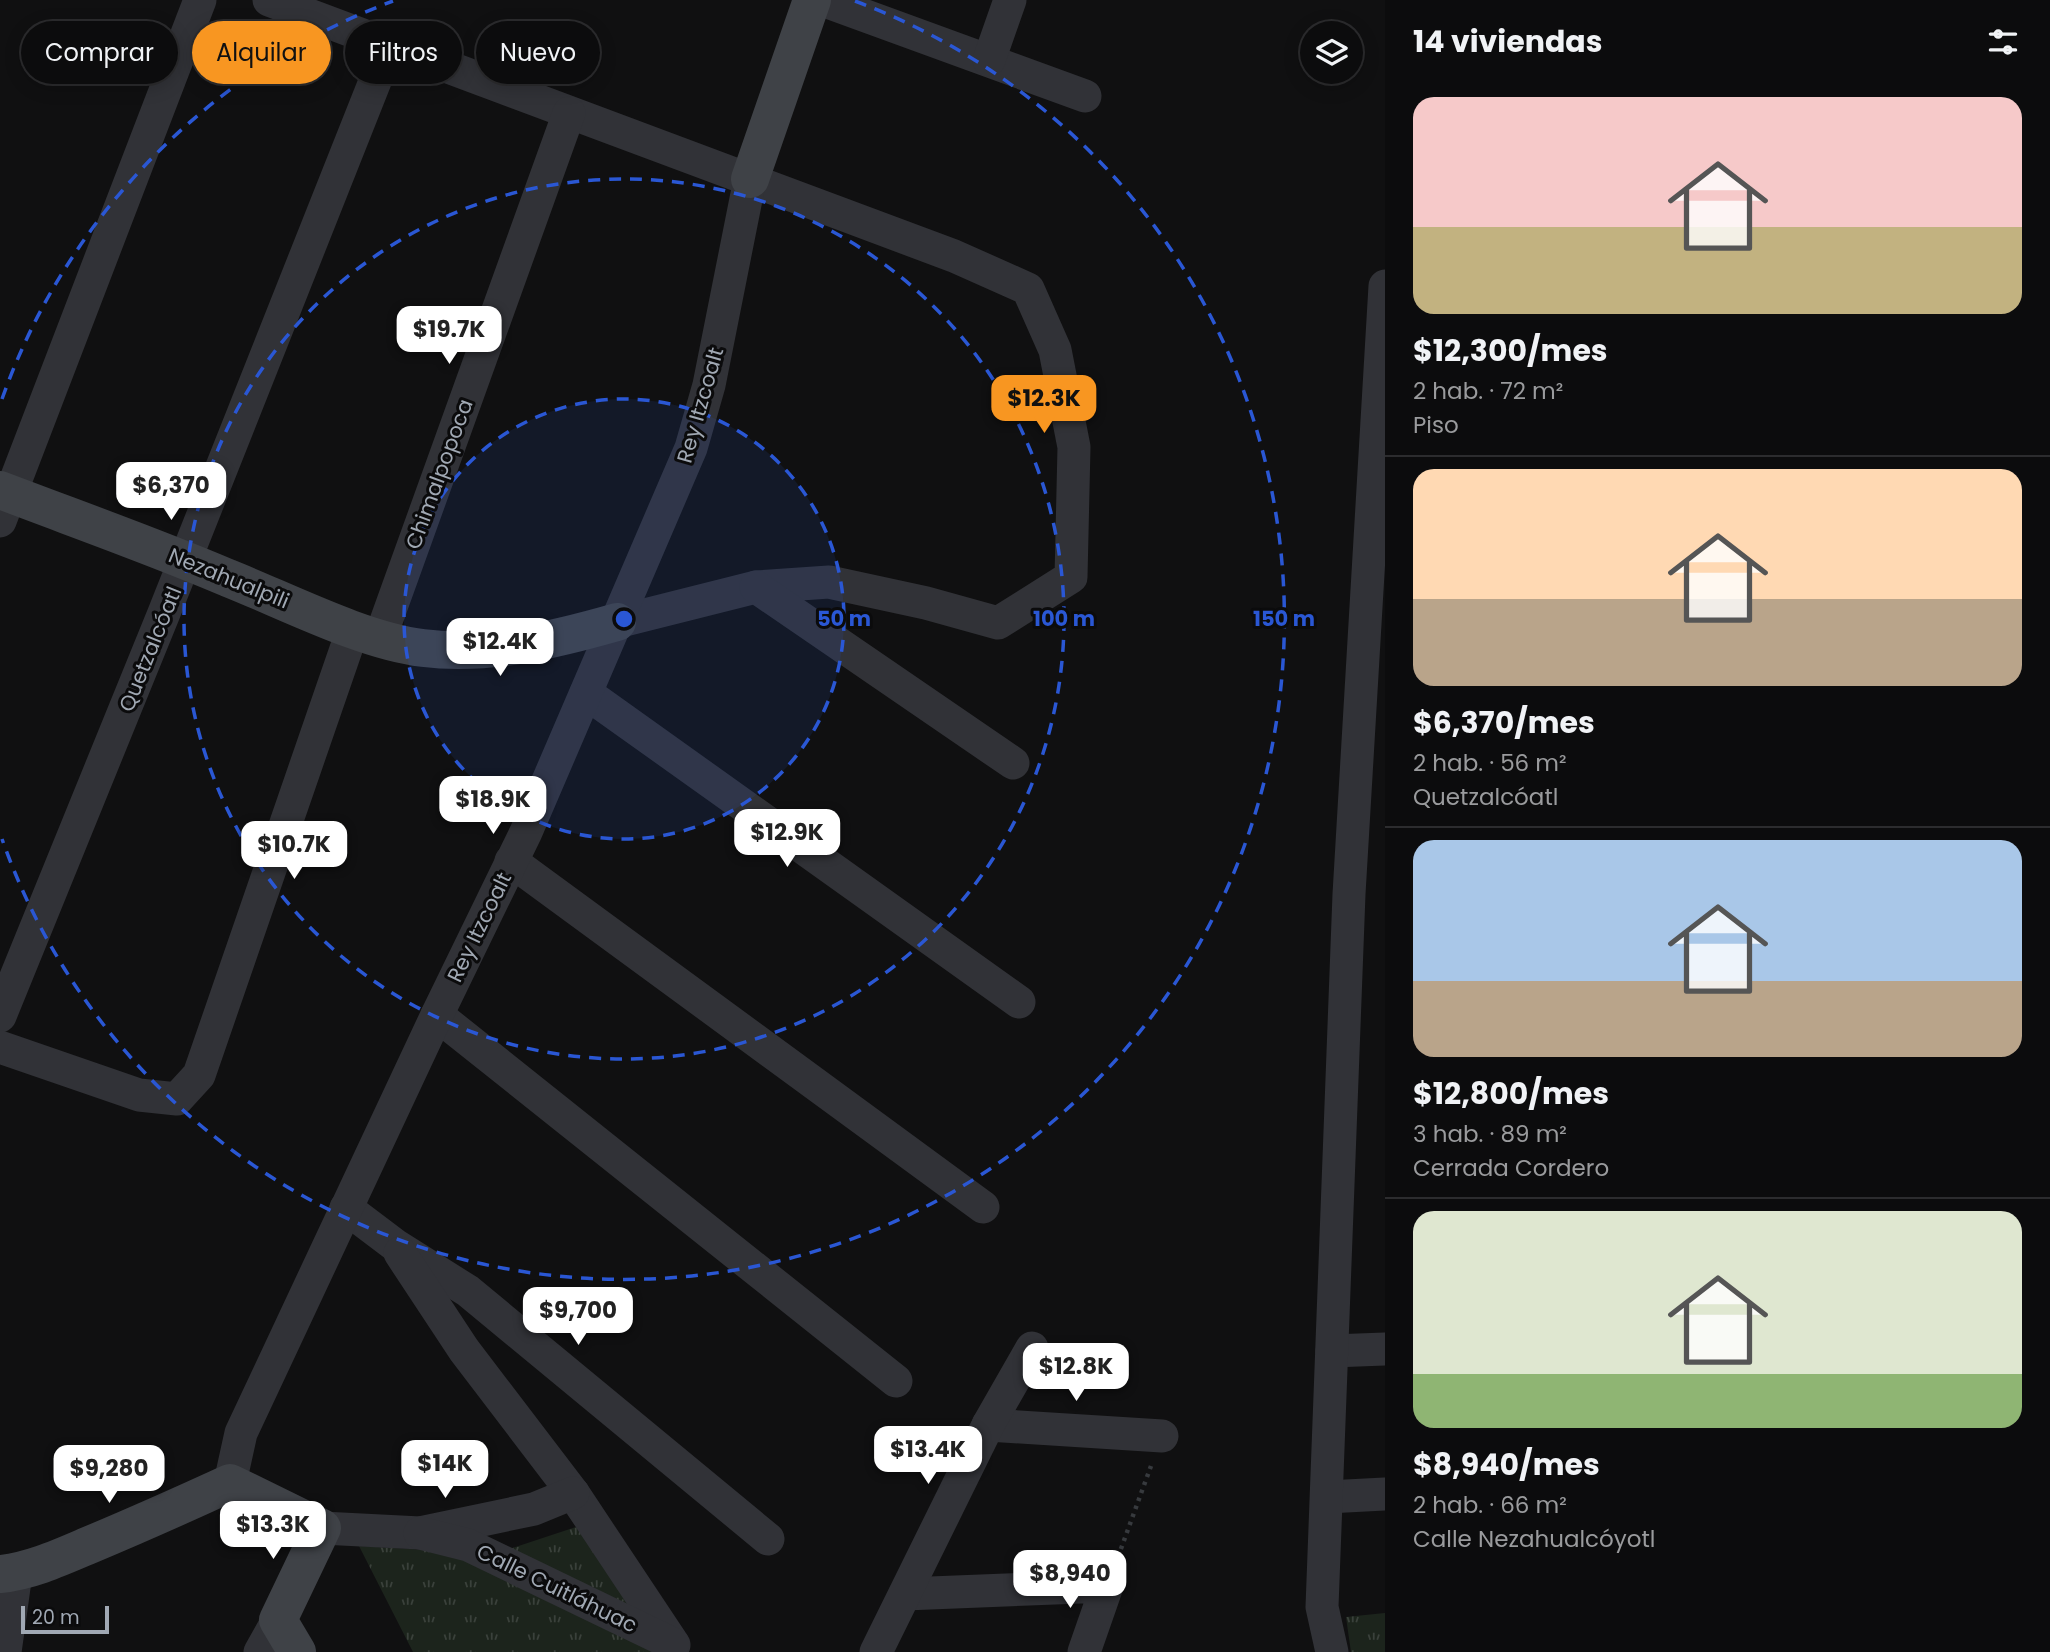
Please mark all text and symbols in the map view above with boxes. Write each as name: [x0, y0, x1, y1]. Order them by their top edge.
text: 14 viviendas: [1413, 20, 1602, 63]
chip: Comprar: [21, 21, 178, 84]
chip: Alquilar: [192, 21, 331, 84]
chip: Filtros: [345, 21, 462, 84]
chip: Nuevo: [476, 21, 600, 84]
map controls: [1300, 21, 1363, 84]
button: layers: [1300, 21, 1363, 84]
icon: filters: [1984, 23, 2022, 61]
icon: home: [1655, 143, 1781, 269]
pin: $19.7K: [392, 306, 506, 366]
text: $19.7K: [413, 313, 485, 345]
text: $12,300/mes: [1413, 329, 1608, 372]
street label: Rey Itzcoalt: [670, 344, 730, 466]
text: 2 hab. · 72 m²: [1413, 375, 1563, 407]
pin: $12.3K: [987, 376, 1101, 435]
text: $12.3K: [1007, 382, 1081, 414]
street label: Chimalpopoca: [398, 395, 480, 553]
text: Piso: [1413, 409, 1459, 441]
pin: $6,370: [114, 462, 228, 522]
text: $6,370: [132, 469, 210, 501]
icon: home: [1655, 515, 1781, 641]
street label: Nezahualpili: [164, 541, 294, 615]
street label: Quetzalcóatl: [112, 582, 188, 716]
text: 50 m: [817, 604, 871, 633]
text: 100 m: [1033, 604, 1095, 633]
text: 150 m: [1253, 604, 1315, 633]
centre of rings: [612, 607, 636, 631]
pin: $12.4K: [443, 618, 557, 678]
text: $12.4K: [462, 625, 538, 657]
text: $6,370/mes: [1413, 701, 1595, 744]
text: 2 hab. · 56 m²: [1413, 747, 1567, 779]
pin: $18.9K: [436, 776, 550, 836]
text: Quetzalcóatl: [1413, 781, 1558, 813]
text: $18.9K: [455, 783, 531, 815]
pin: $12.9K: [730, 810, 844, 869]
text: $12.9K: [750, 816, 824, 848]
pin: $10.7K: [237, 822, 351, 881]
text: $10.7K: [257, 828, 331, 860]
street label: Rey Itzcoalt: [440, 867, 518, 987]
icon: home: [1655, 886, 1781, 1012]
text: $12,800/mes: [1413, 1072, 1609, 1115]
text: 3 hab. · 89 m²: [1413, 1118, 1567, 1150]
text: Cerrada Cordero: [1413, 1152, 1609, 1184]
icon: home: [1655, 1257, 1781, 1383]
pin: $9,700: [521, 1288, 635, 1347]
text: $9,700: [539, 1294, 617, 1326]
pin: $12.8K: [1019, 1344, 1133, 1403]
text: $12.8K: [1039, 1350, 1113, 1382]
pin: $13.4K: [871, 1426, 985, 1486]
text: $13.4K: [890, 1433, 966, 1465]
pin: $14K: [404, 1440, 486, 1500]
text: $8,940/mes: [1413, 1443, 1600, 1486]
pin: $9,280: [52, 1446, 166, 1505]
text: $14K: [417, 1447, 473, 1479]
text: $9,280: [70, 1452, 148, 1484]
text: 2 hab. · 66 m²: [1413, 1489, 1567, 1521]
pin: $13.3K: [216, 1502, 330, 1561]
text: $13.3K: [236, 1508, 310, 1540]
text: Calle Nezahualcóyotl: [1413, 1523, 1656, 1555]
street label: Calle Cuitláhuac: [472, 1537, 642, 1639]
pin: $8,940: [1013, 1550, 1127, 1610]
text: $8,940: [1029, 1557, 1111, 1589]
scale bar: [21, 1603, 108, 1635]
text: 20 m: [32, 1604, 80, 1631]

